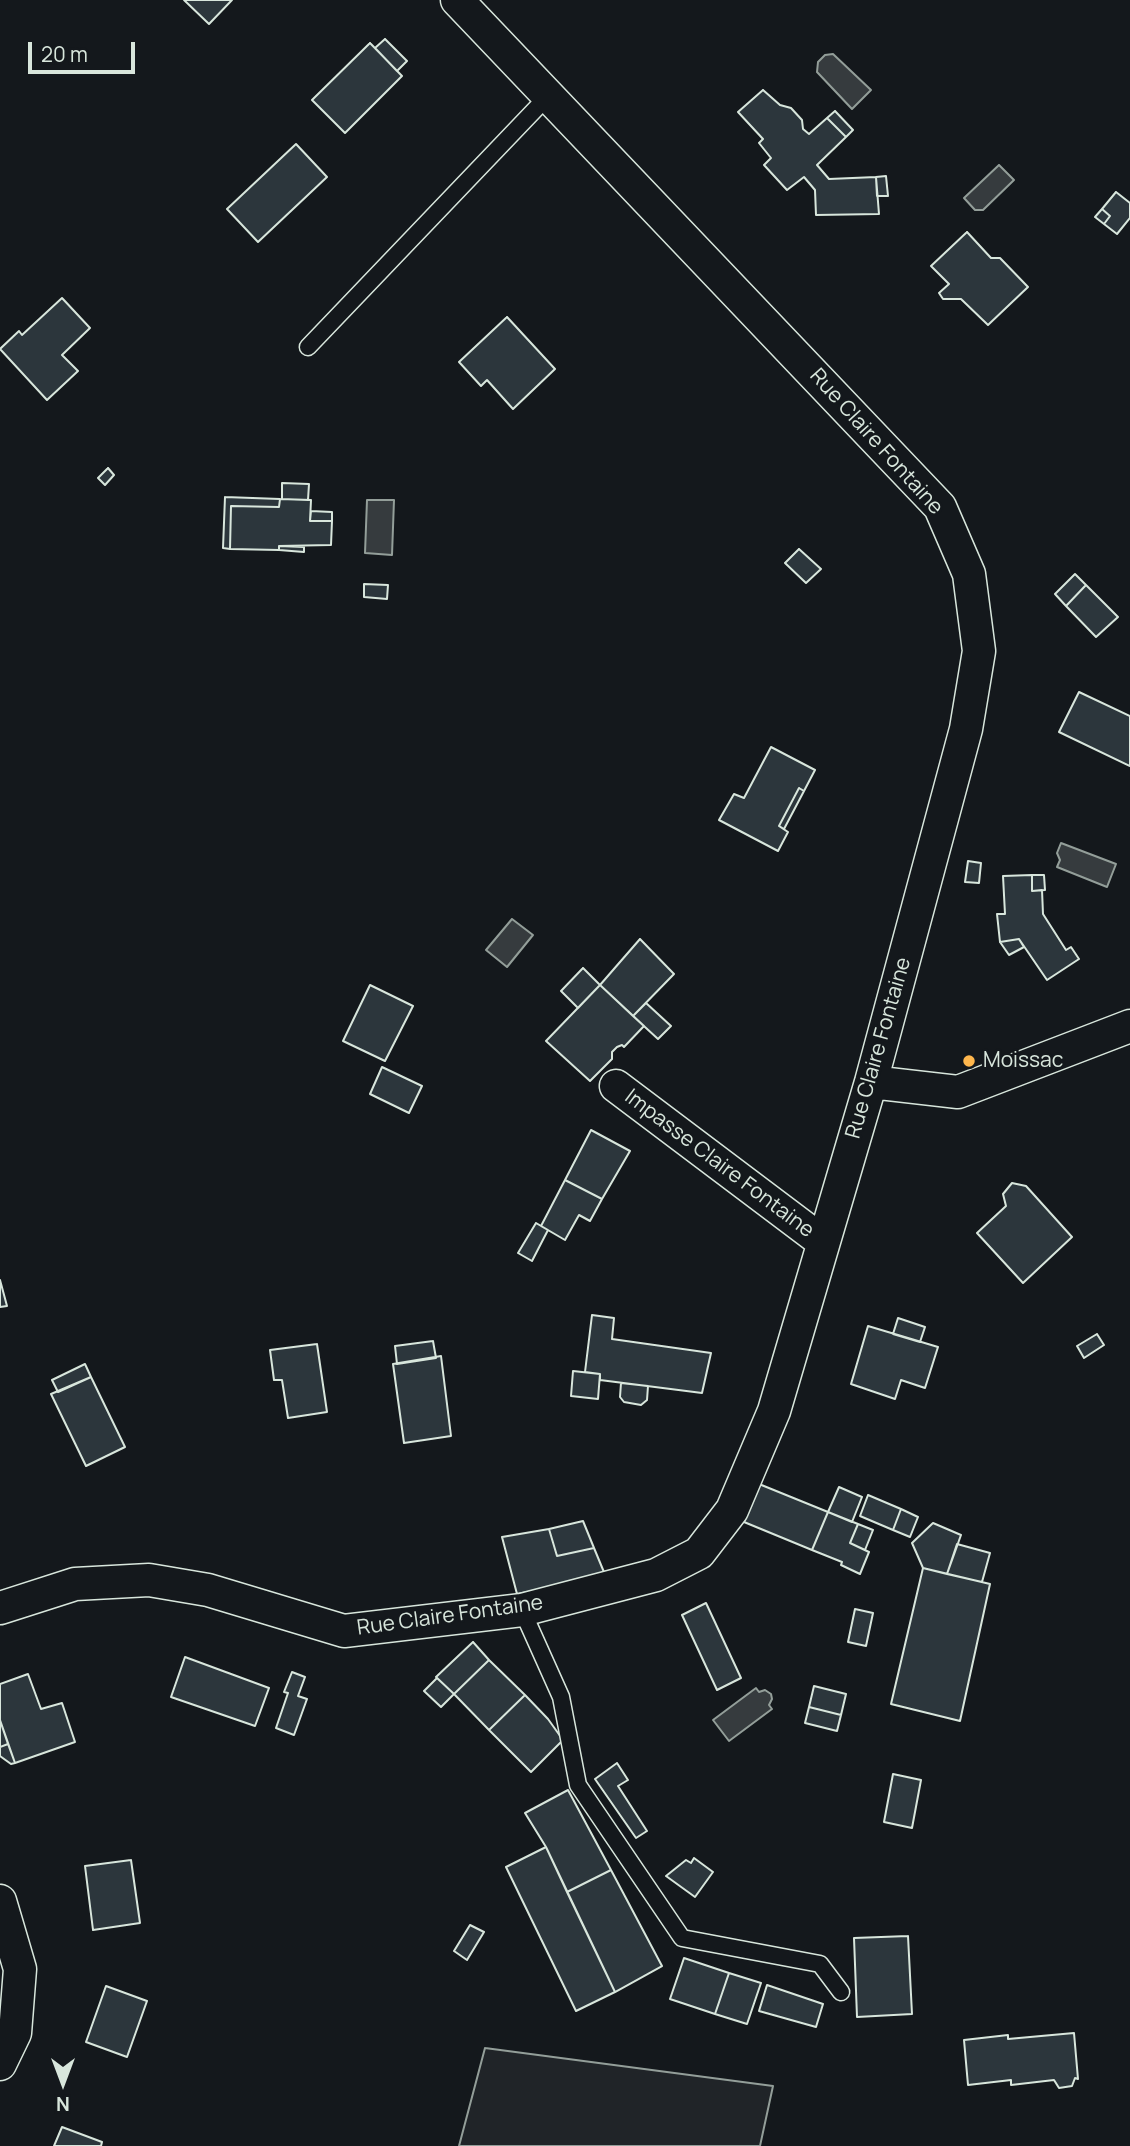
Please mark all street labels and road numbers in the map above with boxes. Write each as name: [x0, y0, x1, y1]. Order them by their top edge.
street label: Rue Claire Fontaine: [804, 364, 948, 520]
street label: Rue Claire Fontaine: [841, 954, 917, 1142]
street label: Impasse Claire Fontaine: [619, 1085, 819, 1243]
street label: Rue Claire Fontaine: [355, 1590, 545, 1642]

